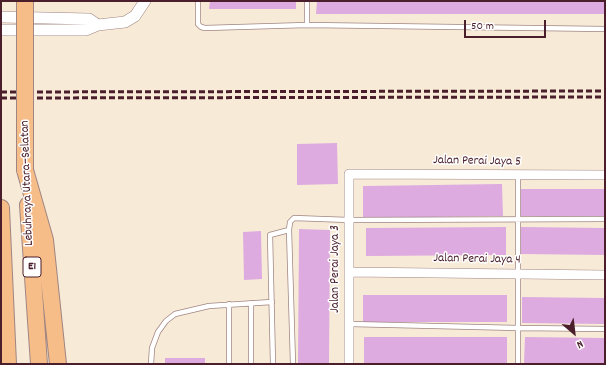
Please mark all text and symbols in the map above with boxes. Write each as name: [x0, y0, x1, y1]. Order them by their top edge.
scale bar: [466, 12, 548, 38]
text: 50 m: [471, 18, 494, 35]
street label: Lebuhraya Utara–Selatan: [18, 120, 38, 246]
street label: Jalan Perai Jaya 5: [433, 153, 521, 171]
street label: Jalan Perai Jaya 3: [328, 225, 344, 313]
street label: Jalan Perai Jaya 4: [433, 251, 521, 269]
road number: E1: [23, 257, 41, 277]
north arrow: [554, 313, 594, 353]
text: N: [573, 335, 586, 352]

